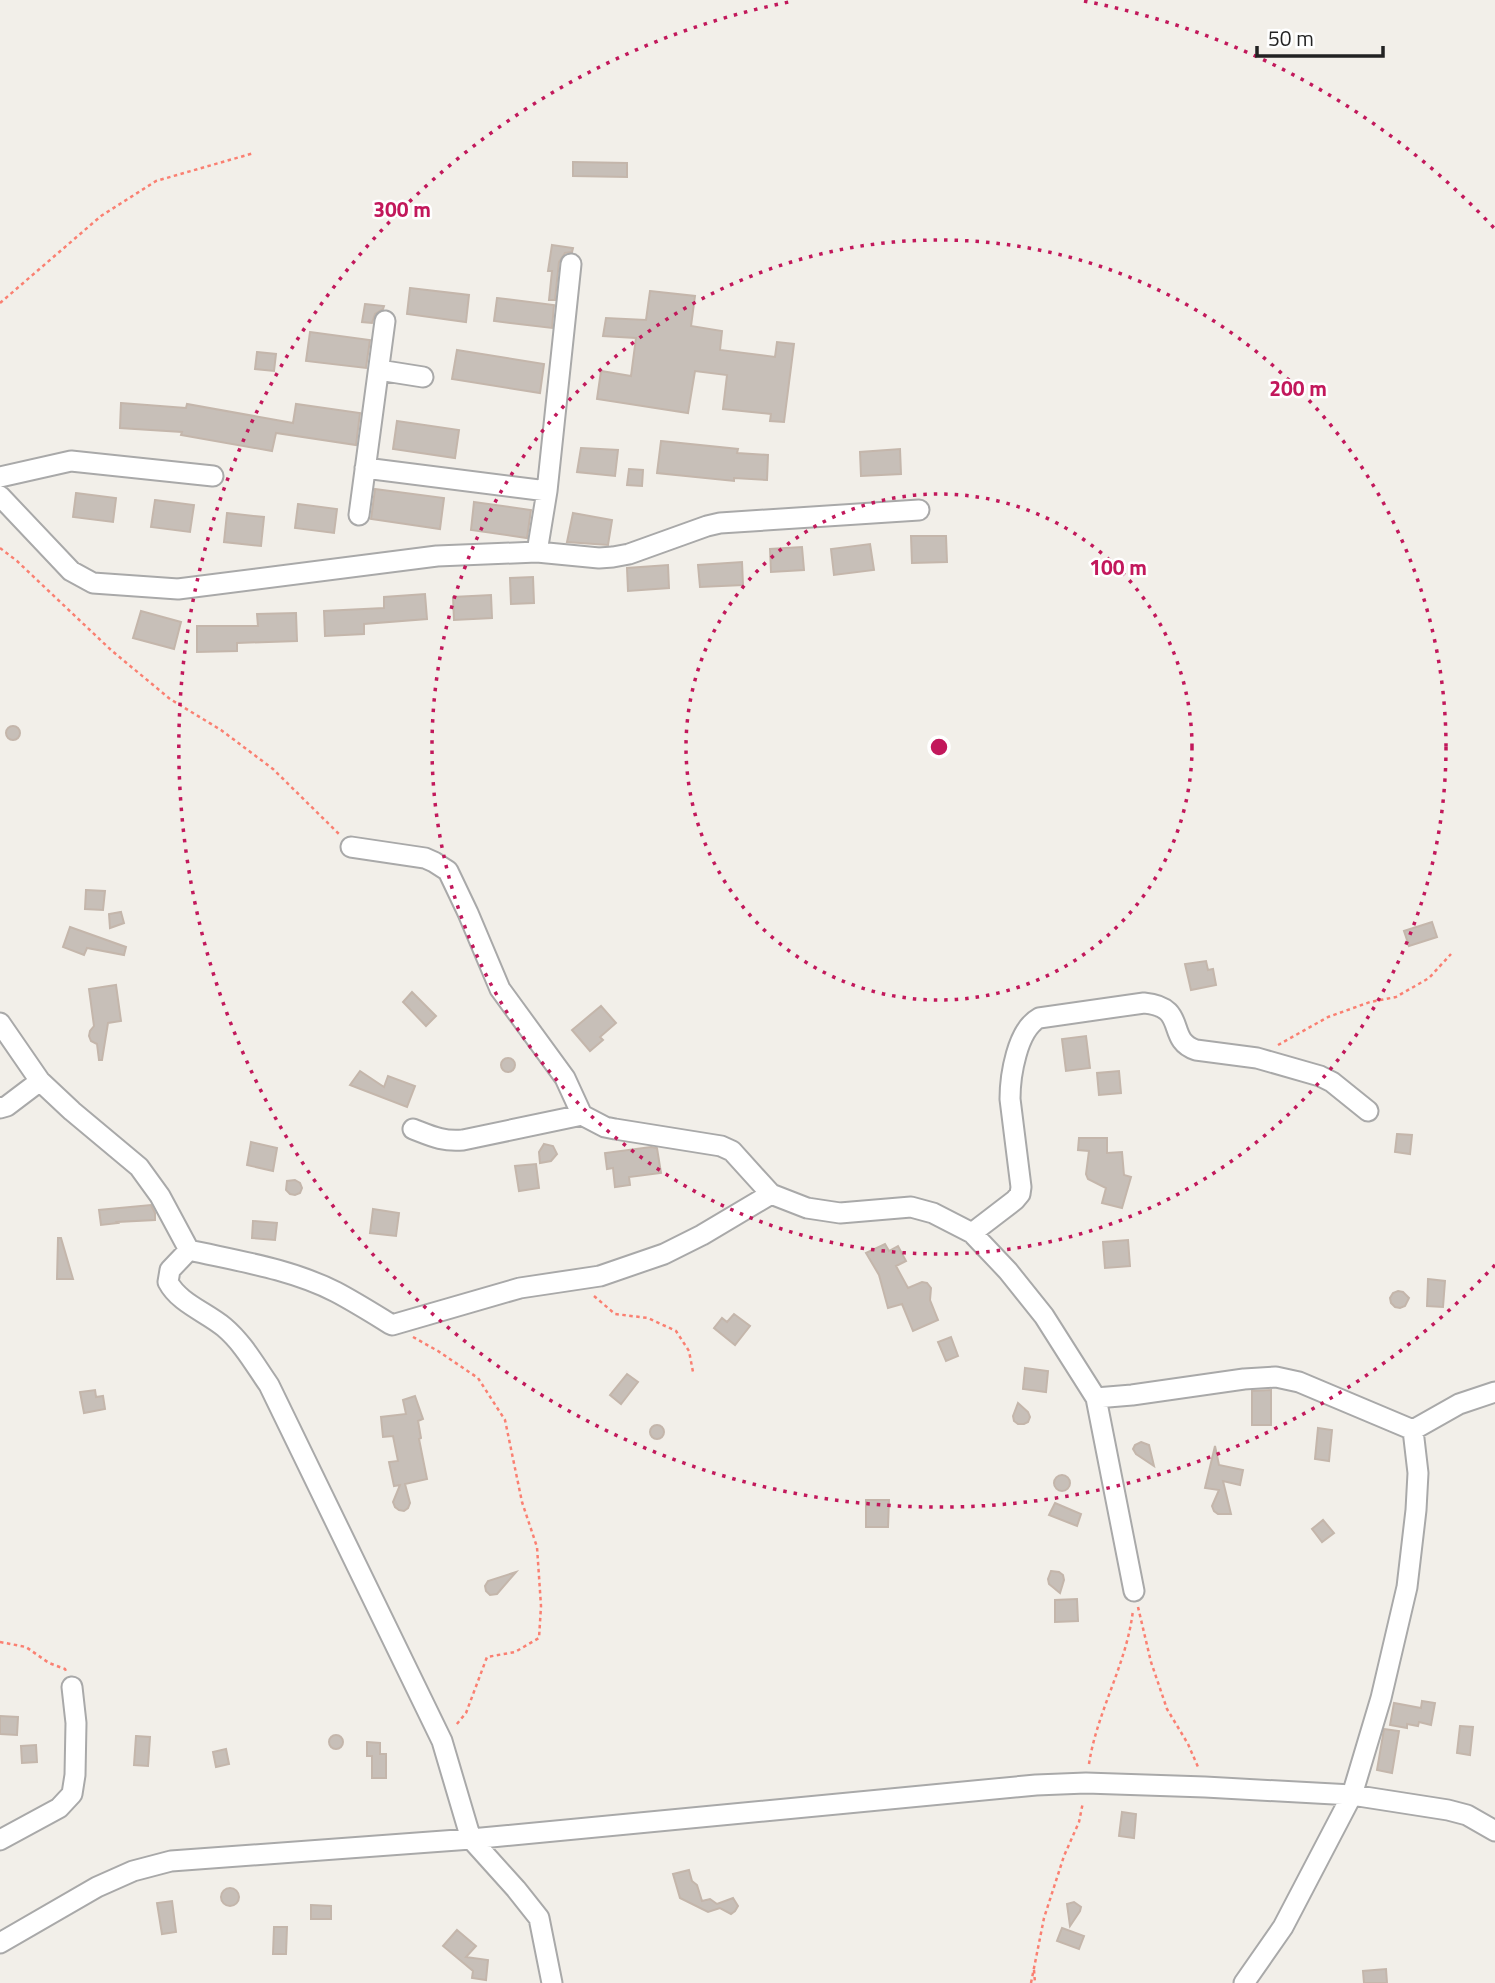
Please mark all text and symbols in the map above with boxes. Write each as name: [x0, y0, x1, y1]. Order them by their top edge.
scale bar: [1257, 14, 1383, 58]
text: 50 m: [1268, 22, 1314, 54]
text: 300 m: [373, 193, 431, 225]
text: 200 m: [1269, 372, 1327, 404]
text: 100 m: [1089, 551, 1147, 583]
centre of rings: [927, 735, 951, 759]

